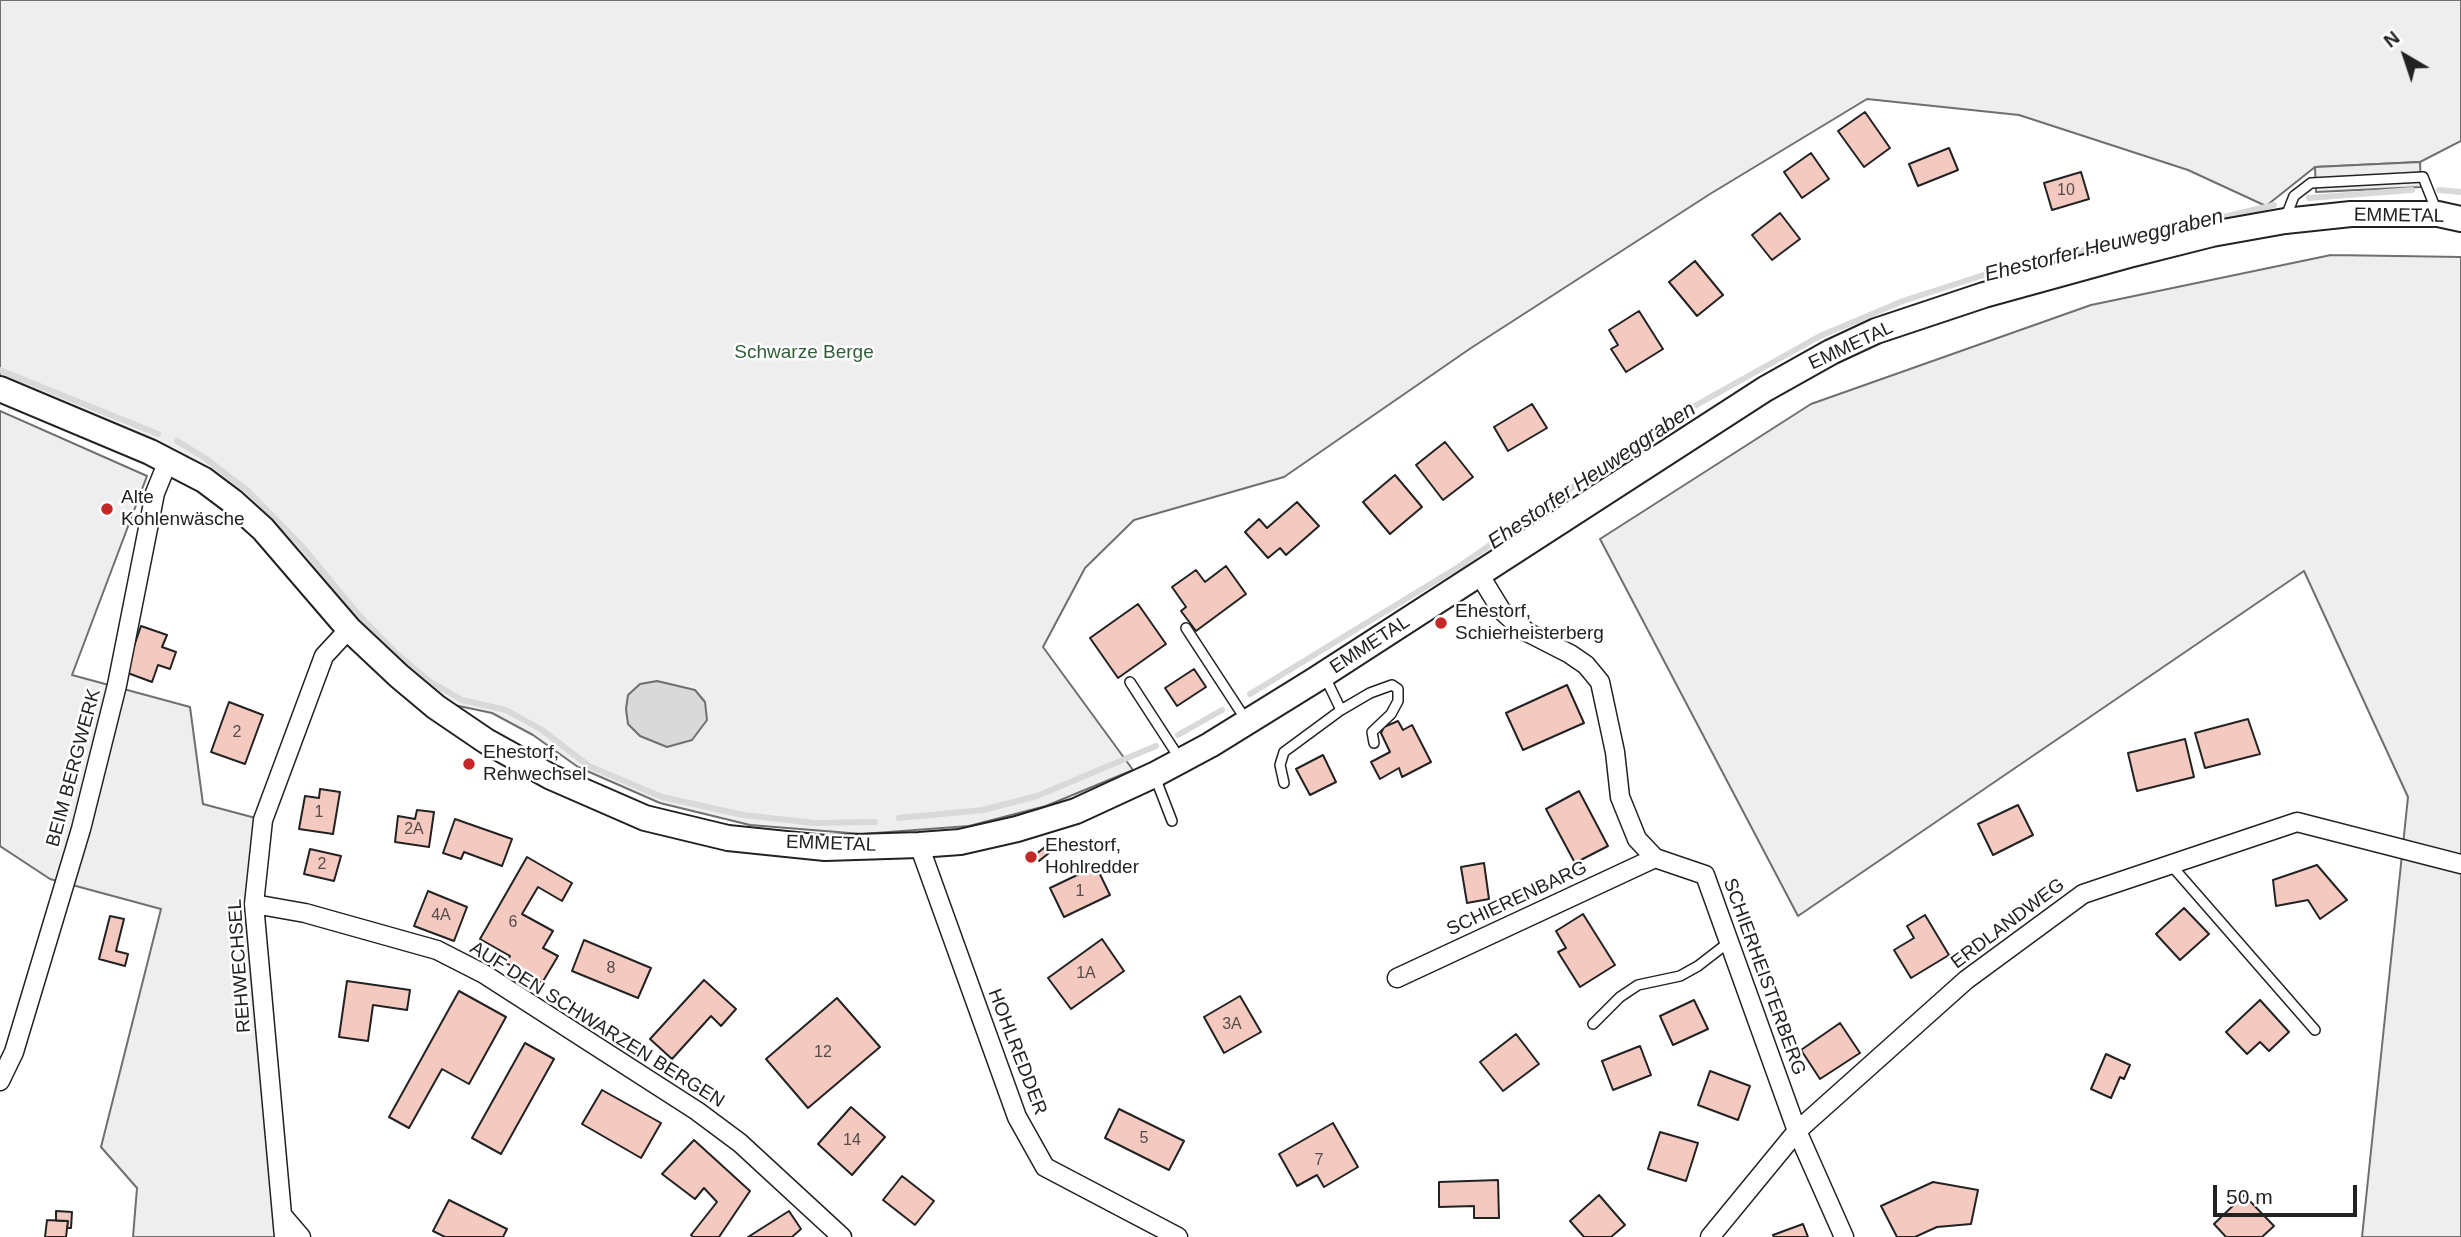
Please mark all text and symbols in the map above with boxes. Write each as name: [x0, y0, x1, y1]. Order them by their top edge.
north arrow: [2370, 21, 2440, 91]
text: N: [2380, 27, 2403, 52]
house number: 10: [2057, 181, 2075, 201]
water label: Ehestorfer Heuweggraben: [1982, 204, 2226, 288]
street label: EMMETAL: [2354, 204, 2444, 228]
street label: EMMETAL: [1805, 317, 1897, 375]
park label: Schwarze Berge: [734, 342, 874, 364]
water label: Ehestorfer Heuweggraben: [1483, 397, 1701, 555]
place label: Alte Kohlenwäsche: [121, 487, 245, 531]
marker: Alte Kohlenwäsche: [99, 501, 115, 517]
place label: Ehestorf, Schierheisterberg: [1455, 601, 1604, 645]
street label: EMMETAL: [1326, 611, 1414, 679]
marker: Ehestorf, Schierheisterberg: [1433, 615, 1449, 631]
street label: BEIM BERGWERK: [42, 687, 106, 849]
house number: 2: [233, 723, 241, 743]
place label: Ehestorf, Rehwechsel: [483, 742, 586, 786]
marker: Ehestorf, Rehwechsel: [461, 756, 477, 772]
house number: 1: [315, 803, 323, 823]
house number: 2A: [404, 820, 424, 840]
street label: EMMETAL: [785, 831, 877, 857]
place label: Ehestorf, Hohlredder: [1045, 835, 1139, 879]
marker: Ehestorf, Hohlredder: [1023, 849, 1039, 865]
house number: 2: [318, 855, 326, 875]
street label: SCHIERENBARG: [1443, 857, 1591, 941]
street label: ERDLANDWEG: [1947, 874, 2069, 974]
street label: SCHIERHEISTERBERG: [1718, 875, 1810, 1079]
house number: 1: [1076, 882, 1084, 902]
street label: REHWECHSEL: [224, 898, 256, 1034]
house number: 4A: [431, 906, 451, 926]
house number: 6: [509, 913, 517, 933]
street label: AUF DEN SCHWARZEN BERGEN: [465, 937, 729, 1113]
house number: 8: [607, 959, 615, 979]
house number: 1A: [1076, 964, 1096, 984]
street label: HOHLREDDER: [983, 986, 1051, 1118]
house number: 3A: [1222, 1015, 1242, 1035]
house number: 12: [814, 1043, 832, 1063]
house number: 5: [1140, 1129, 1148, 1149]
house number: 14: [843, 1131, 861, 1151]
house number: 7: [1315, 1151, 1323, 1171]
scale bar: [2216, 1170, 2360, 1214]
text: 50 m: [2226, 1185, 2273, 1208]

